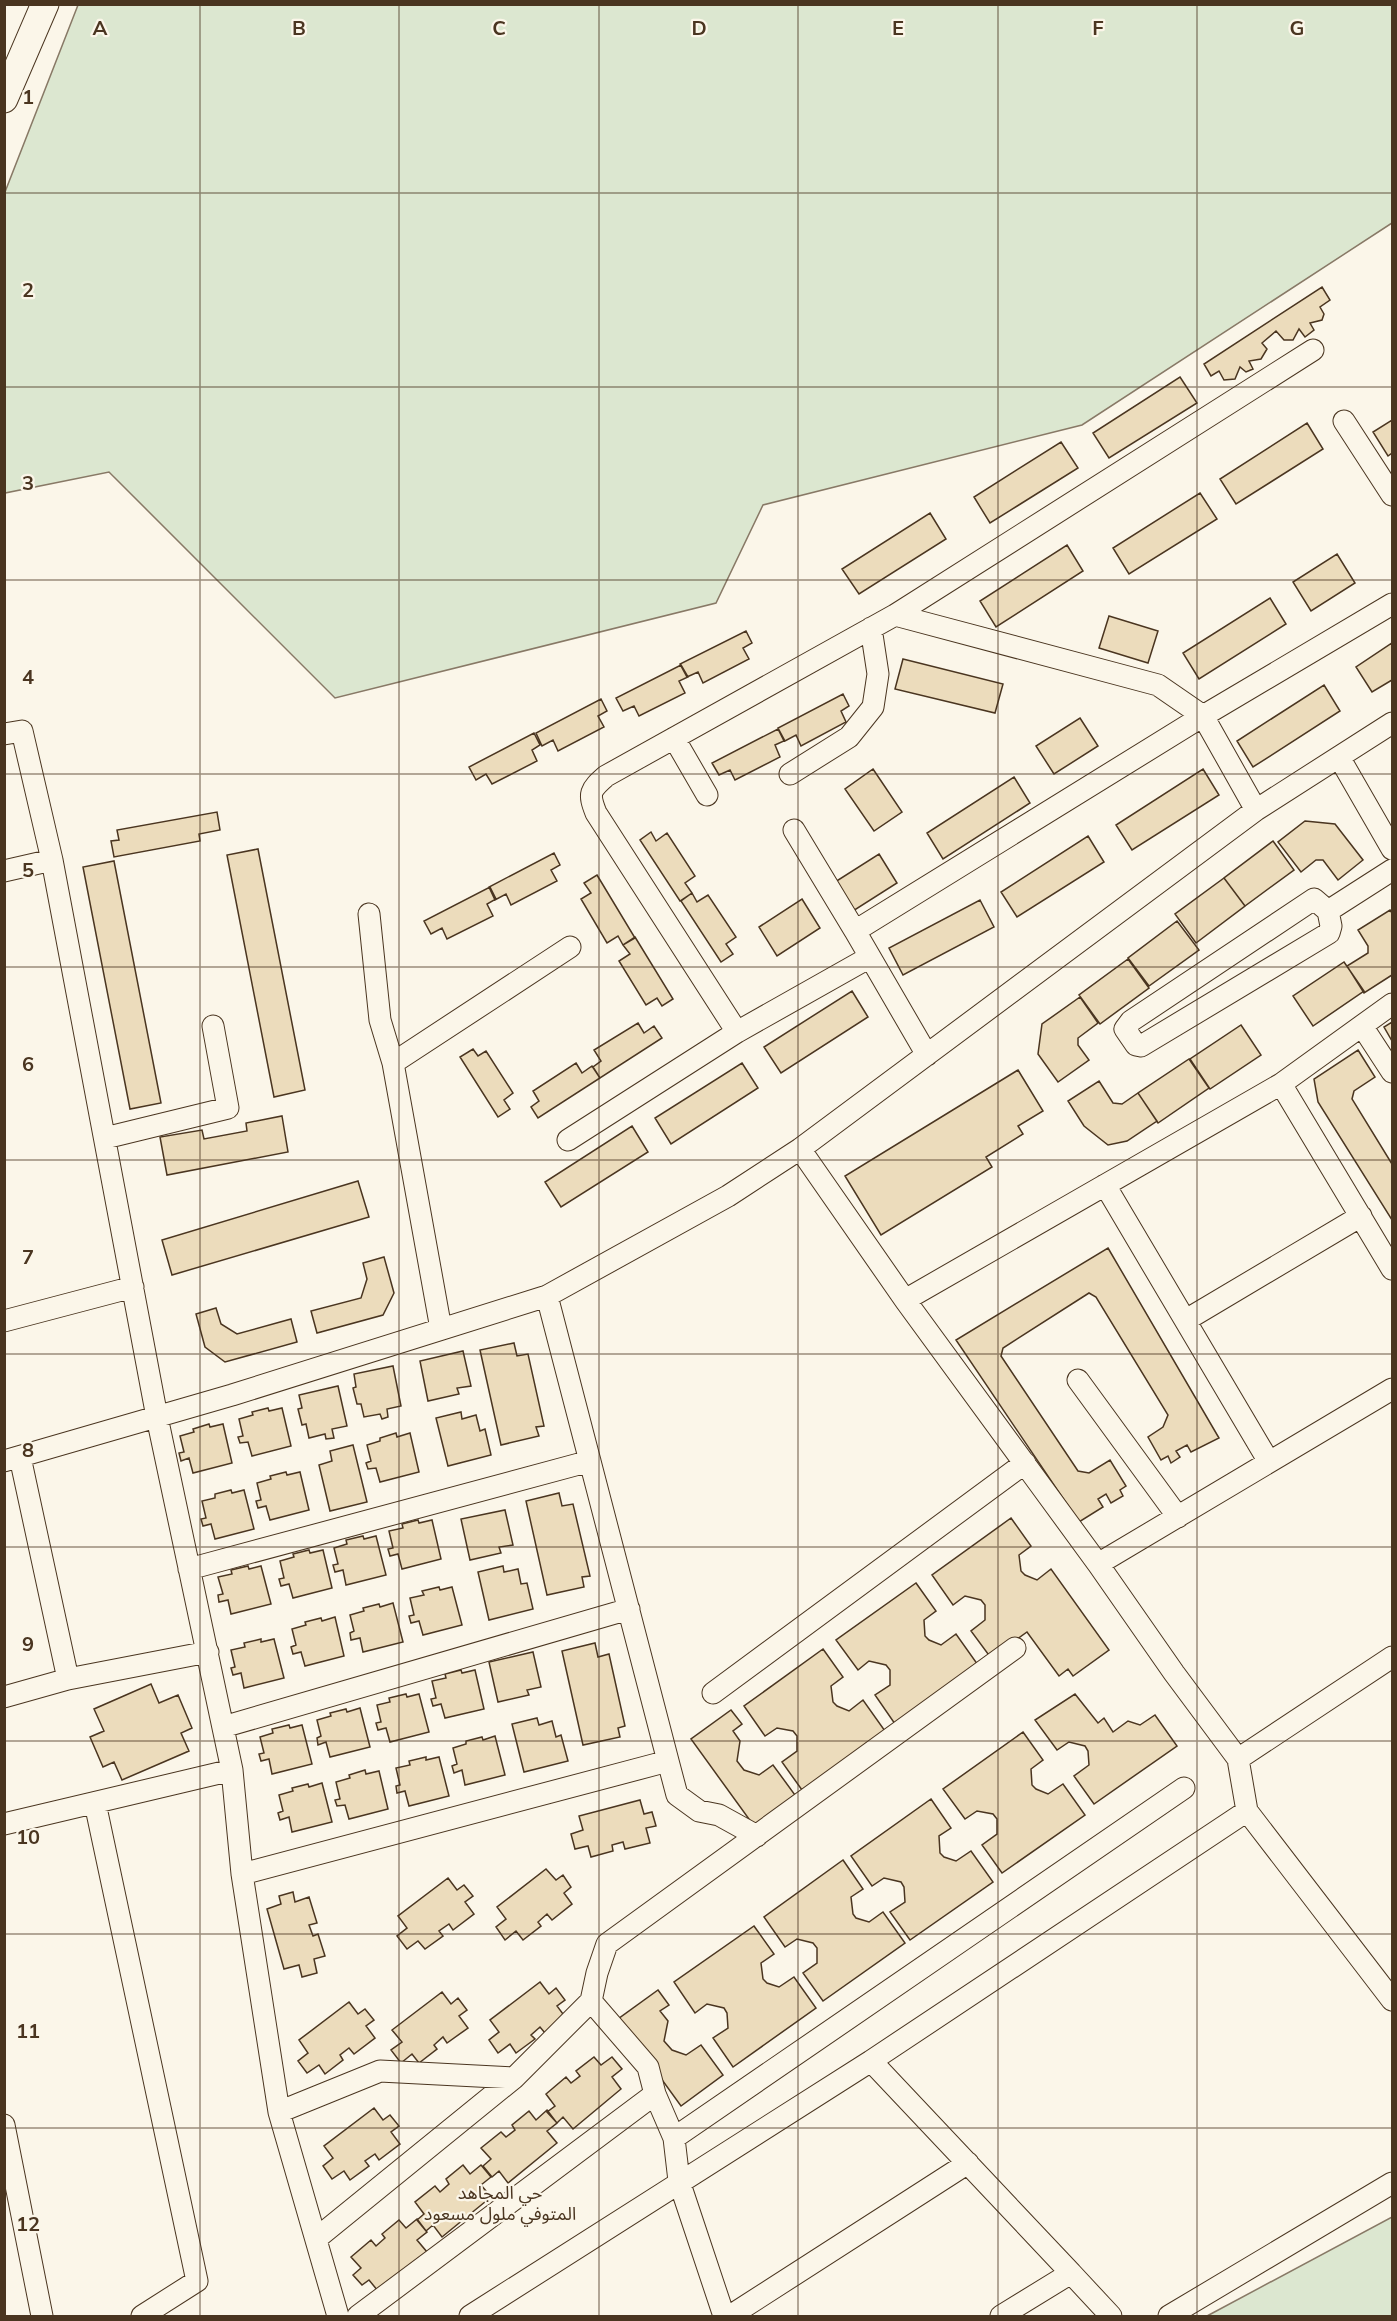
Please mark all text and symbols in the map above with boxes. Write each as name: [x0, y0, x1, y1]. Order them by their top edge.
text: A: [93, 15, 108, 40]
text: B: [292, 15, 306, 40]
text: C: [492, 15, 506, 40]
text: D: [691, 15, 707, 40]
text: E: [892, 15, 904, 40]
text: F: [1092, 15, 1104, 40]
text: G: [1290, 15, 1304, 40]
text: 1: [22, 84, 34, 109]
text: 2: [22, 277, 34, 302]
text: 3: [22, 470, 34, 495]
text: 4: [22, 664, 34, 689]
text: 5: [22, 857, 34, 882]
text: 6: [22, 1051, 34, 1076]
text: 7: [22, 1244, 34, 1269]
text: 8: [22, 1437, 34, 1462]
text: 9: [22, 1631, 34, 1656]
text: 10: [16, 1824, 40, 1849]
text: 11: [16, 2018, 40, 2043]
district label: حي المجاهد المتوفي ملول مسعود: [424, 2181, 576, 2227]
text: 12: [16, 2211, 40, 2236]

